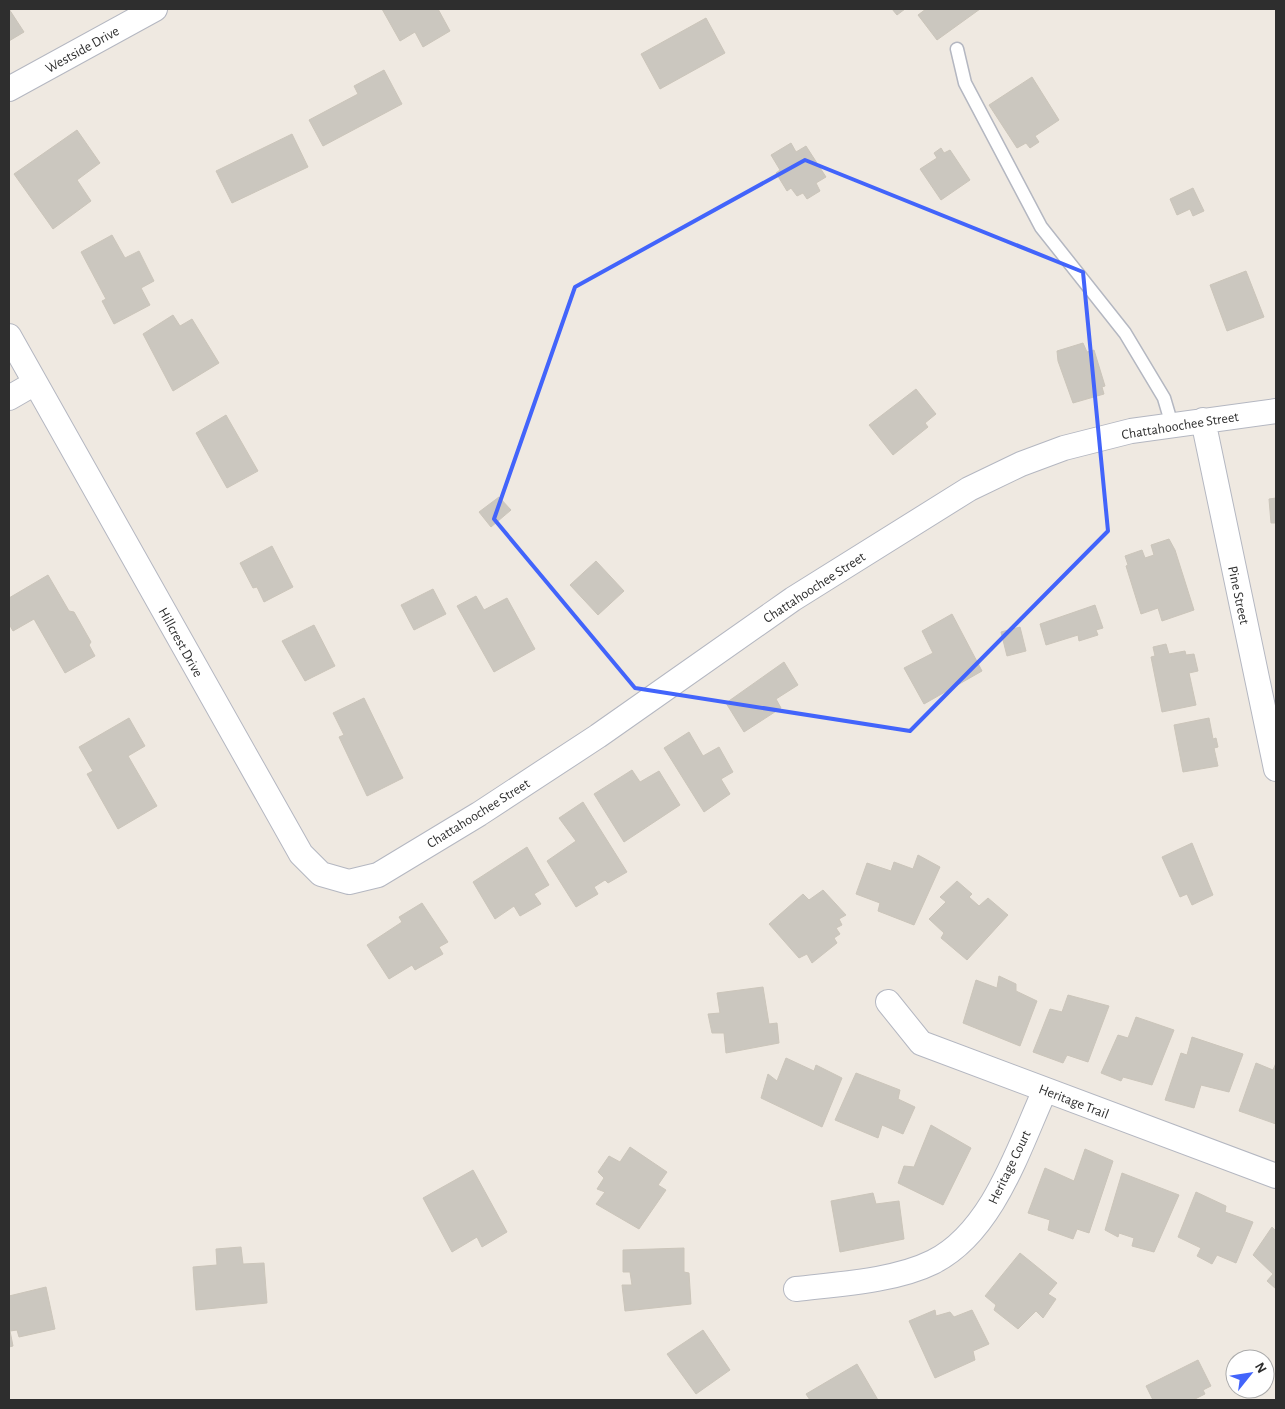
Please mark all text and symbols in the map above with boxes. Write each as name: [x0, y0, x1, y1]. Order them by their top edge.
street label: Westside Drive: [43, 24, 122, 76]
street label: Chattahoochee Street: [1121, 410, 1240, 442]
street label: Chattahoochee Street: [761, 549, 868, 626]
street label: Pine Street: [1225, 565, 1251, 626]
street label: Hillcrest Drive: [155, 605, 205, 680]
street label: Chattahoochee Street: [425, 776, 533, 851]
street label: Heritage Trail: [1037, 1082, 1111, 1122]
street label: Heritage Court: [986, 1128, 1034, 1206]
north arrow: [1225, 1349, 1275, 1399]
text: N: [1252, 1360, 1269, 1376]

